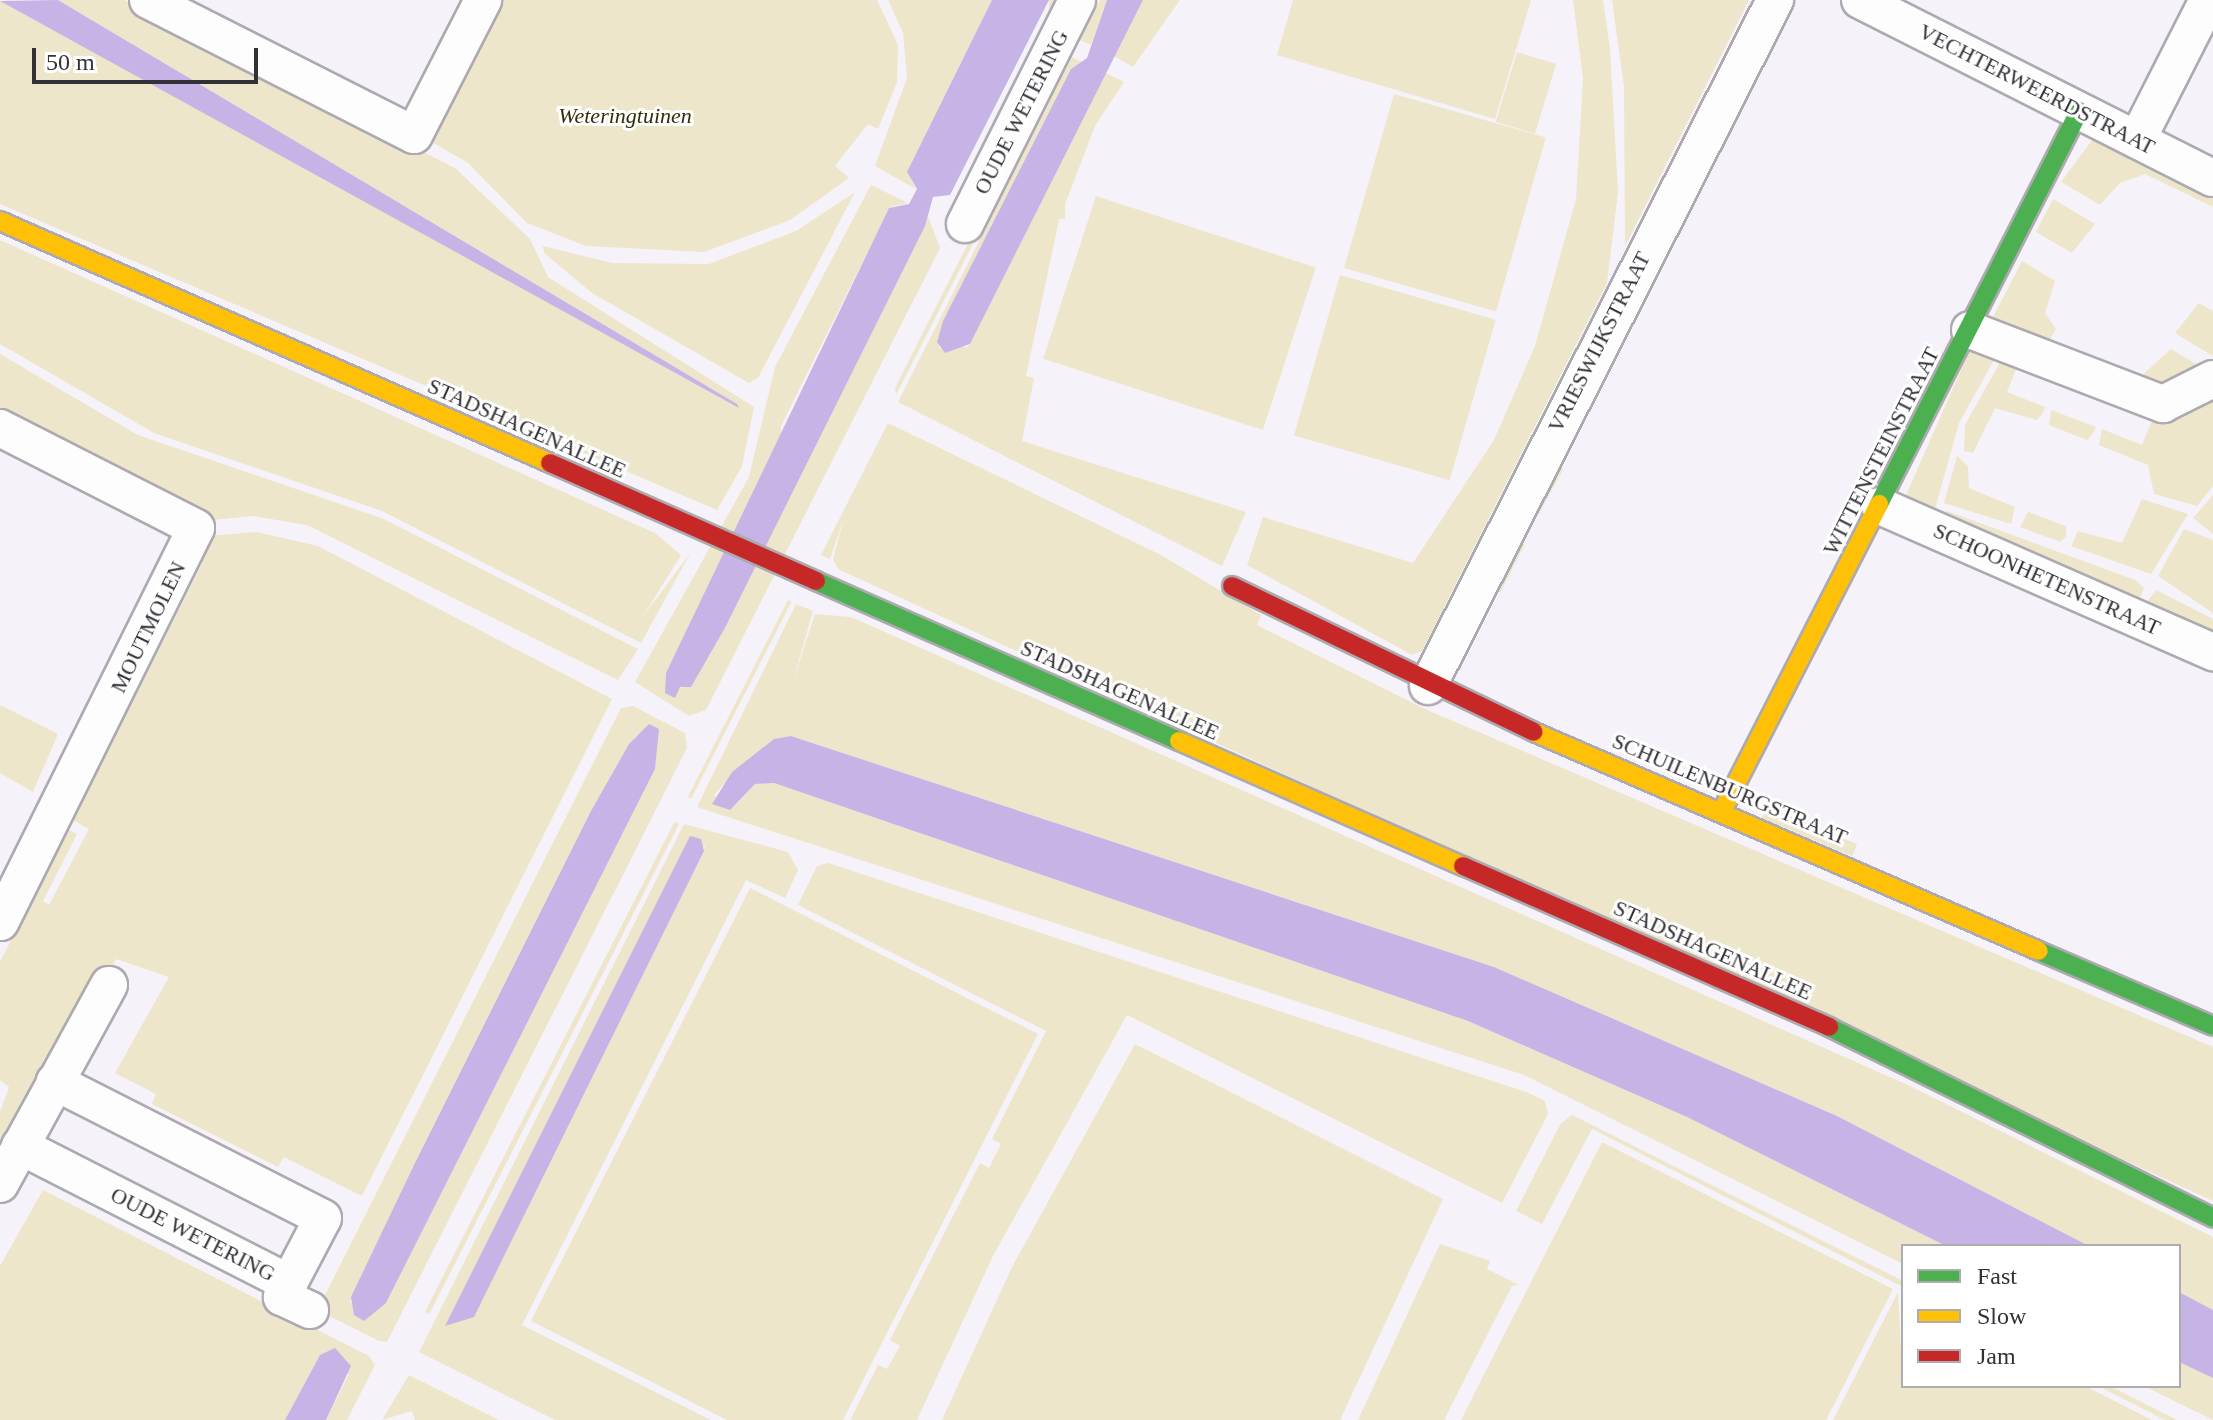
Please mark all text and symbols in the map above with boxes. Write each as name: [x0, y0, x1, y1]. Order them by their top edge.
street label: VECHTERWEERDSTRAAT: [1914, 18, 2160, 160]
street label: OUDE WETERING: [968, 25, 1074, 199]
scale bar: [36, 32, 262, 82]
text: 50 m: [46, 49, 95, 75]
park label: Weteringtuinen: [558, 103, 692, 129]
street label: VRIESWIJKSTRAAT: [1542, 247, 1656, 437]
street label: WITTENSTEINSTRAAT: [1817, 343, 1945, 559]
street label: STADSHAGENALLEE: [424, 372, 630, 484]
street label: SCHOONHETENSTRAAT: [1929, 517, 2165, 641]
street label: MOUTMOLEN: [105, 557, 191, 697]
street label: STADSHAGENALLEE: [1017, 634, 1223, 746]
street label: SCHUILENBURGSTRAAT: [1608, 727, 1852, 851]
street label: STADSHAGENALLEE: [1610, 894, 1816, 1006]
street label: OUDE WETERING: [106, 1181, 280, 1287]
legend: [1901, 1244, 2181, 1388]
text: Fast: [1977, 1263, 2017, 1289]
text: Slow: [1977, 1303, 2026, 1329]
text: Jam: [1977, 1343, 2016, 1369]

